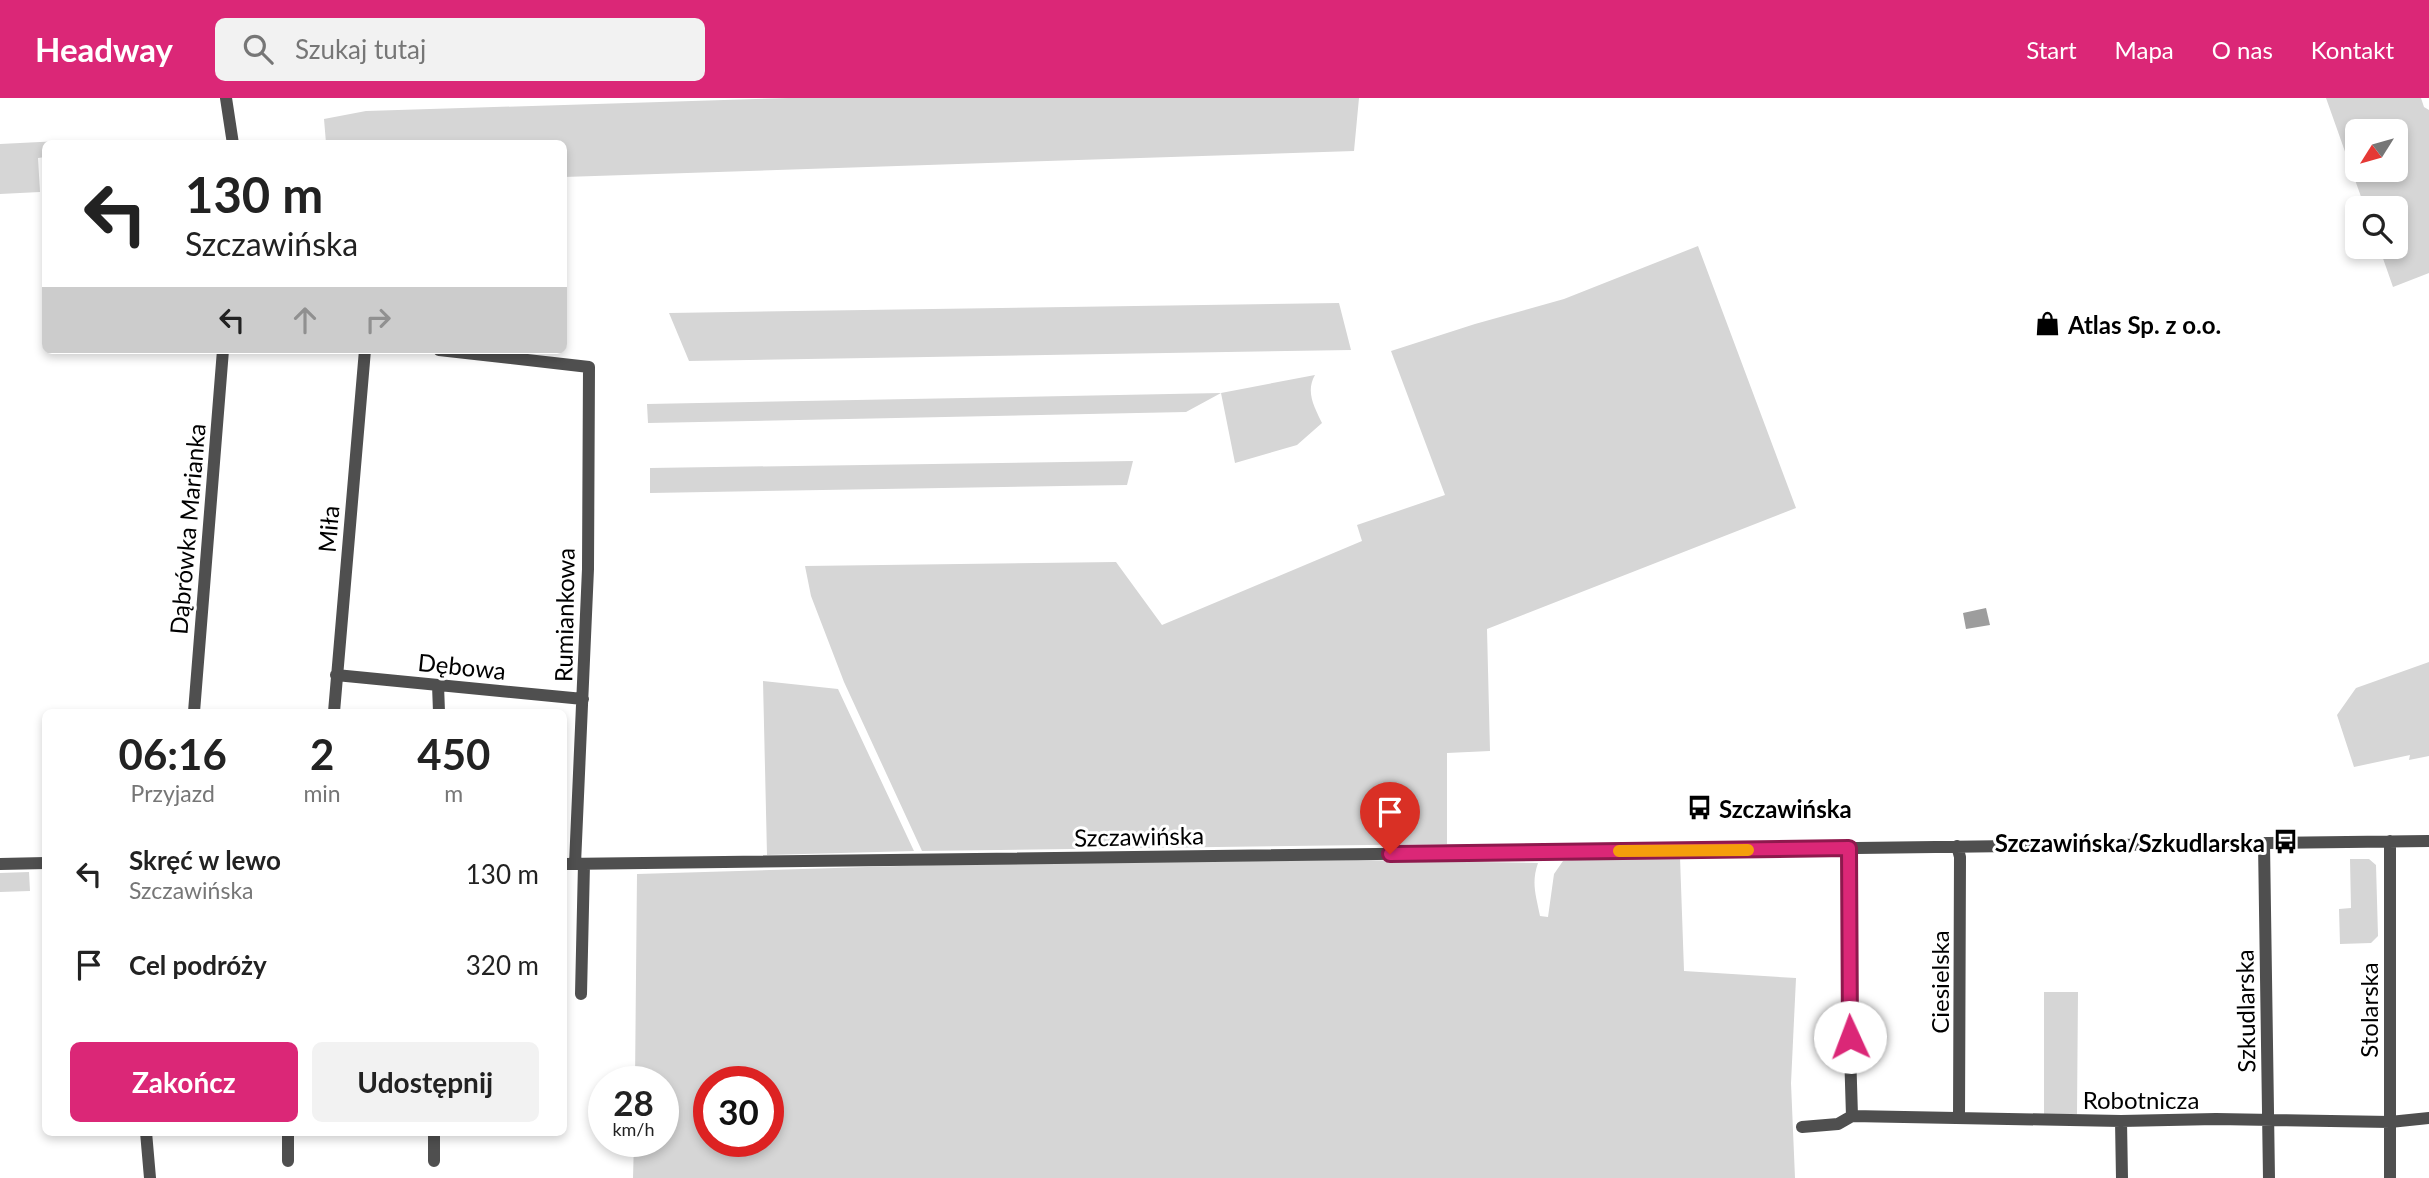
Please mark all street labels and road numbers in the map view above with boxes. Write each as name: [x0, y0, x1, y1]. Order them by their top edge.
street label: Dąbrówka Marianka: [163, 422, 211, 636]
street label: Miła: [311, 504, 345, 554]
street label: Rumiankowa: [548, 548, 580, 682]
street label: Dębowa: [417, 647, 507, 685]
street label: Szczawińska: [1074, 820, 1204, 852]
street label: Ciesielska: [1925, 930, 1954, 1034]
street label: Szkudlarska: [2229, 949, 2261, 1073]
street label: Stolarska: [2354, 962, 2383, 1058]
street label: Robotnicza: [2083, 1085, 2199, 1114]

